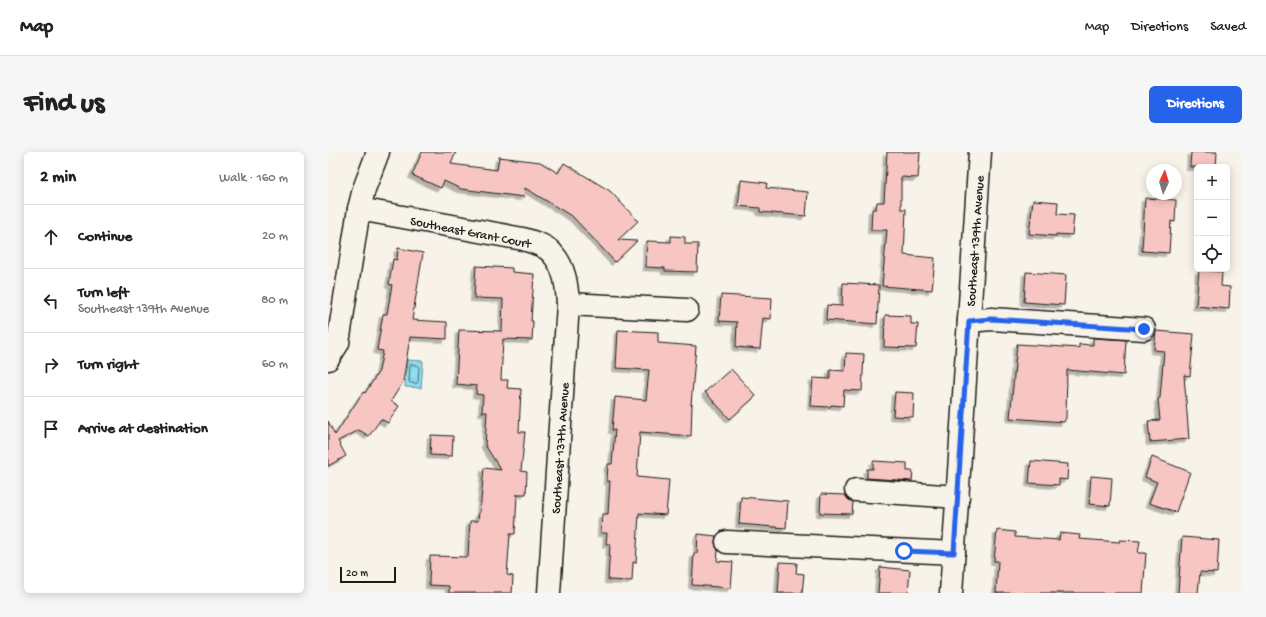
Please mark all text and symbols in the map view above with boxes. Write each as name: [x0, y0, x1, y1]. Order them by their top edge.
text: Map: [20, 16, 53, 39]
text: Map: [1085, 19, 1109, 36]
text: Directions: [1131, 19, 1188, 36]
text: Saved: [1210, 19, 1246, 36]
button: Directions: [1149, 86, 1242, 123]
text: Find us: [24, 88, 104, 121]
north arrow: [1146, 164, 1182, 200]
map controls: [1194, 164, 1230, 272]
button: +: [1194, 164, 1230, 200]
text: 2 min: [40, 168, 76, 188]
text: Walk · 160 m: [219, 171, 288, 186]
street label: Southeast 139th Avenue: [964, 175, 989, 307]
button: −: [1194, 200, 1230, 236]
street label: Southeast Grant Court: [409, 214, 534, 253]
icon: ahead: [40, 226, 62, 248]
text: Continue: [78, 228, 132, 246]
text: 20 m: [262, 229, 288, 244]
button: locate: [1194, 236, 1230, 272]
text: Turn left: [78, 284, 129, 302]
icon: left: [40, 290, 62, 312]
text: 80 m: [261, 293, 288, 308]
text: Southeast 139th Avenue: [78, 302, 209, 317]
route end: [1135, 320, 1153, 338]
icon: right: [40, 354, 62, 376]
text: Turn right: [78, 356, 138, 374]
text: 60 m: [262, 357, 288, 372]
street label: Southeast 137th Avenue: [549, 382, 574, 514]
icon: arrive: [40, 418, 62, 440]
text: Arrive at destination: [78, 420, 208, 438]
route start: [895, 542, 913, 560]
scale bar: [340, 565, 396, 584]
text: 20 m: [346, 568, 368, 580]

